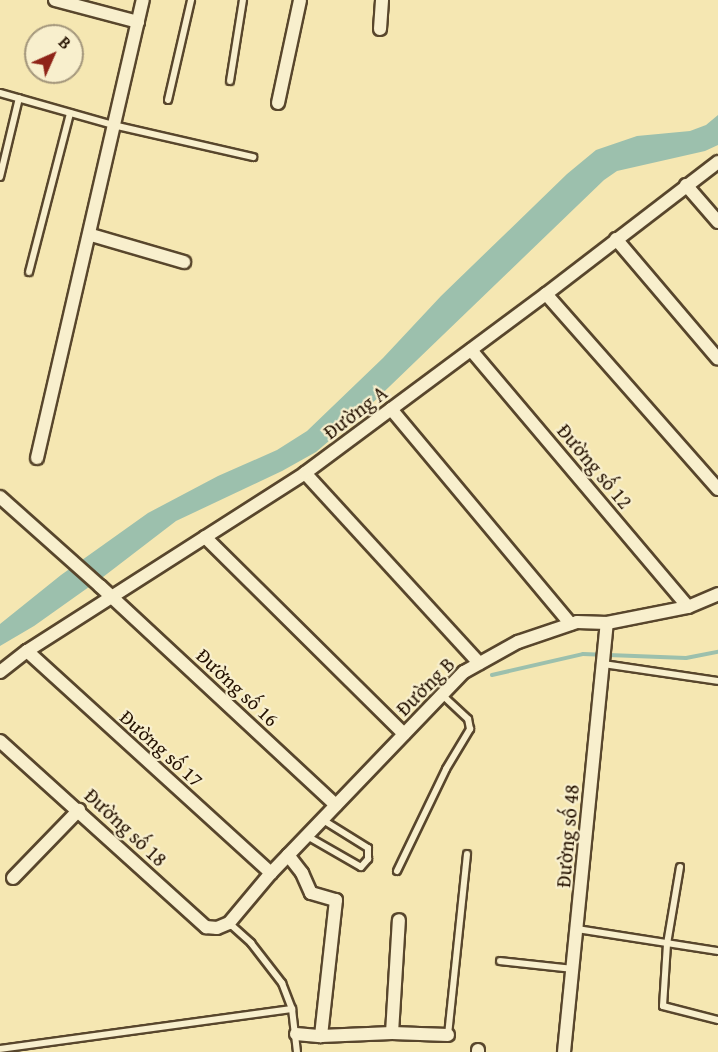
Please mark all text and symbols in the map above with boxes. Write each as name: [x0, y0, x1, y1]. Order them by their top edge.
north arrow: [24, 24, 84, 84]
text: B: [53, 31, 77, 55]
street label: Đường A: [318, 380, 392, 444]
street label: Đường số 12: [553, 419, 637, 513]
street label: Đường số 16: [192, 643, 284, 731]
street label: Đường B: [391, 652, 459, 720]
street label: Đường số 17: [116, 705, 208, 791]
street label: Đường số 18: [80, 783, 172, 871]
street label: Đường số 48: [551, 783, 583, 889]

